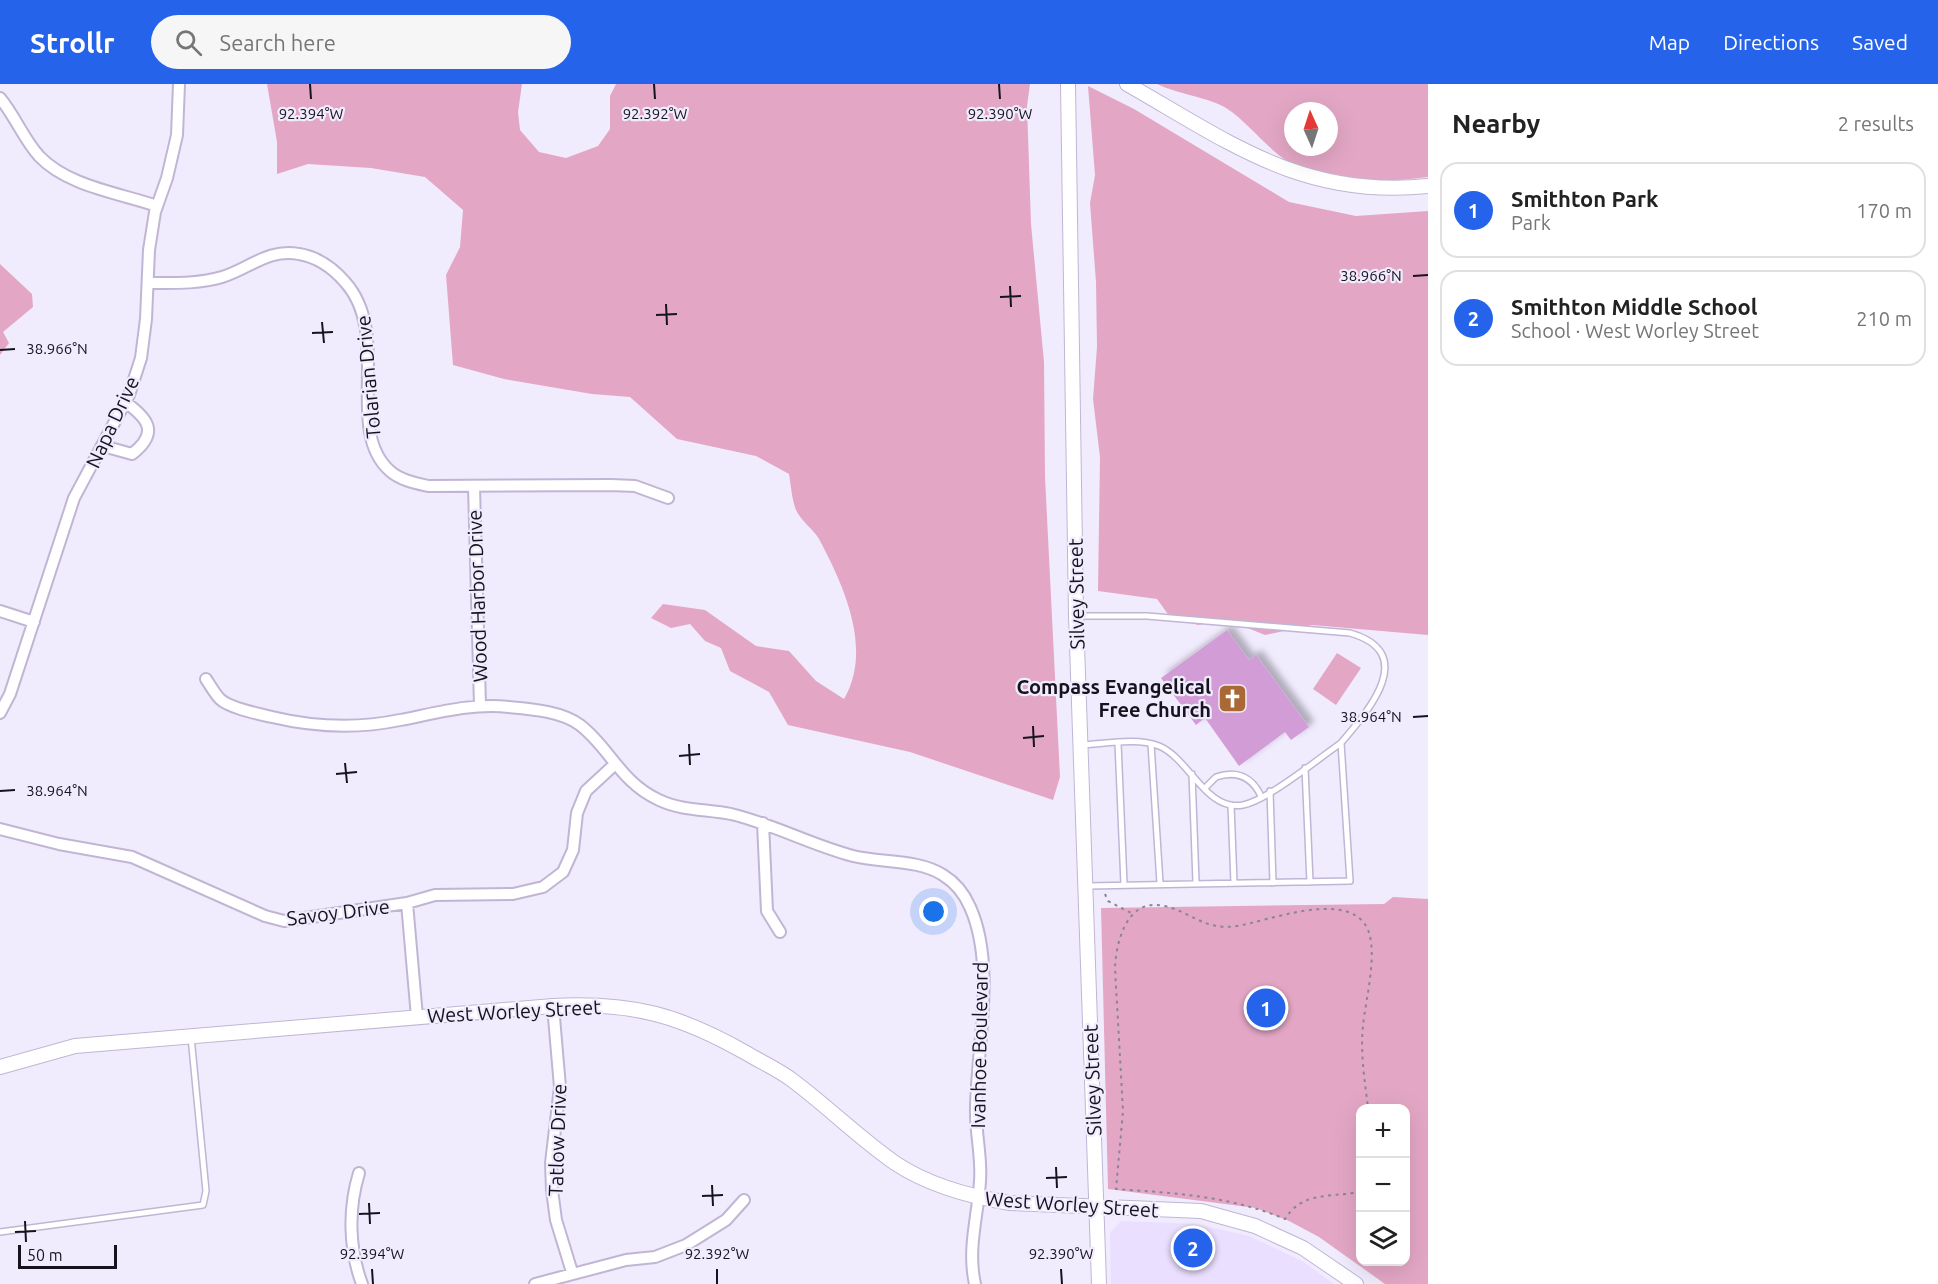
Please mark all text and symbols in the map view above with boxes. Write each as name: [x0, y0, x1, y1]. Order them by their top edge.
search box: [151, 15, 571, 69]
icon: search: [172, 26, 205, 59]
text: Strollr: [30, 27, 115, 58]
text: Search here: [220, 30, 336, 55]
text: Map: [1649, 30, 1690, 54]
text: Directions: [1723, 30, 1819, 54]
text: Saved: [1852, 30, 1908, 54]
north arrow: [1284, 102, 1338, 156]
text: 92.394°W: [279, 105, 343, 122]
text: 92.392°W: [623, 105, 687, 122]
text: 92.390°W: [968, 105, 1032, 122]
text: Nearby: [1452, 109, 1540, 138]
text: 2 results: [1838, 112, 1914, 135]
text: Smithton Park: [1511, 186, 1658, 211]
text: 1: [1468, 199, 1479, 222]
text: 170 m: [1856, 199, 1912, 222]
text: Park: [1511, 211, 1551, 234]
text: 38.966°N: [1340, 267, 1402, 284]
text: Smithton Middle School: [1511, 294, 1757, 319]
text: 2: [1468, 307, 1479, 330]
text: 210 m: [1856, 307, 1912, 330]
street label: Tolarian Drive: [351, 315, 385, 439]
text: School · West Worley Street: [1511, 319, 1759, 342]
text: 38.966°N: [26, 340, 88, 357]
street label: Napa Drive: [81, 373, 143, 471]
street label: Wood Harbor Drive: [462, 509, 492, 683]
street label: Silvey Street: [1064, 538, 1088, 650]
place label: Compass Evangelical Free Church: [1016, 675, 1211, 721]
church icon: Compass Evangelical Free Church: [1216, 682, 1248, 714]
text: 38.964°N: [1340, 708, 1402, 725]
text: 38.964°N: [26, 782, 88, 799]
street label: Savoy Drive: [285, 894, 391, 930]
your location: [919, 897, 948, 926]
street label: Ivanhoe Boulevard: [966, 961, 992, 1129]
pin: 1: [1246, 986, 1286, 1030]
street label: West Worley Street: [426, 995, 602, 1027]
street label: Silvey Street: [1079, 1024, 1105, 1136]
street label: Tatlow Drive: [544, 1083, 570, 1197]
map controls: [1356, 1104, 1410, 1266]
button: +: [1356, 1104, 1410, 1158]
button: −: [1356, 1158, 1410, 1212]
street label: West Worley Street: [984, 1186, 1160, 1222]
button: layers: [1356, 1212, 1410, 1266]
pin: 2: [1174, 1226, 1212, 1270]
scale bar: [18, 1242, 117, 1270]
text: 92.394°W: [340, 1245, 404, 1262]
text: 92.392°W: [685, 1245, 749, 1262]
text: 92.390°W: [1029, 1245, 1093, 1262]
text: 50 m: [27, 1246, 63, 1264]

